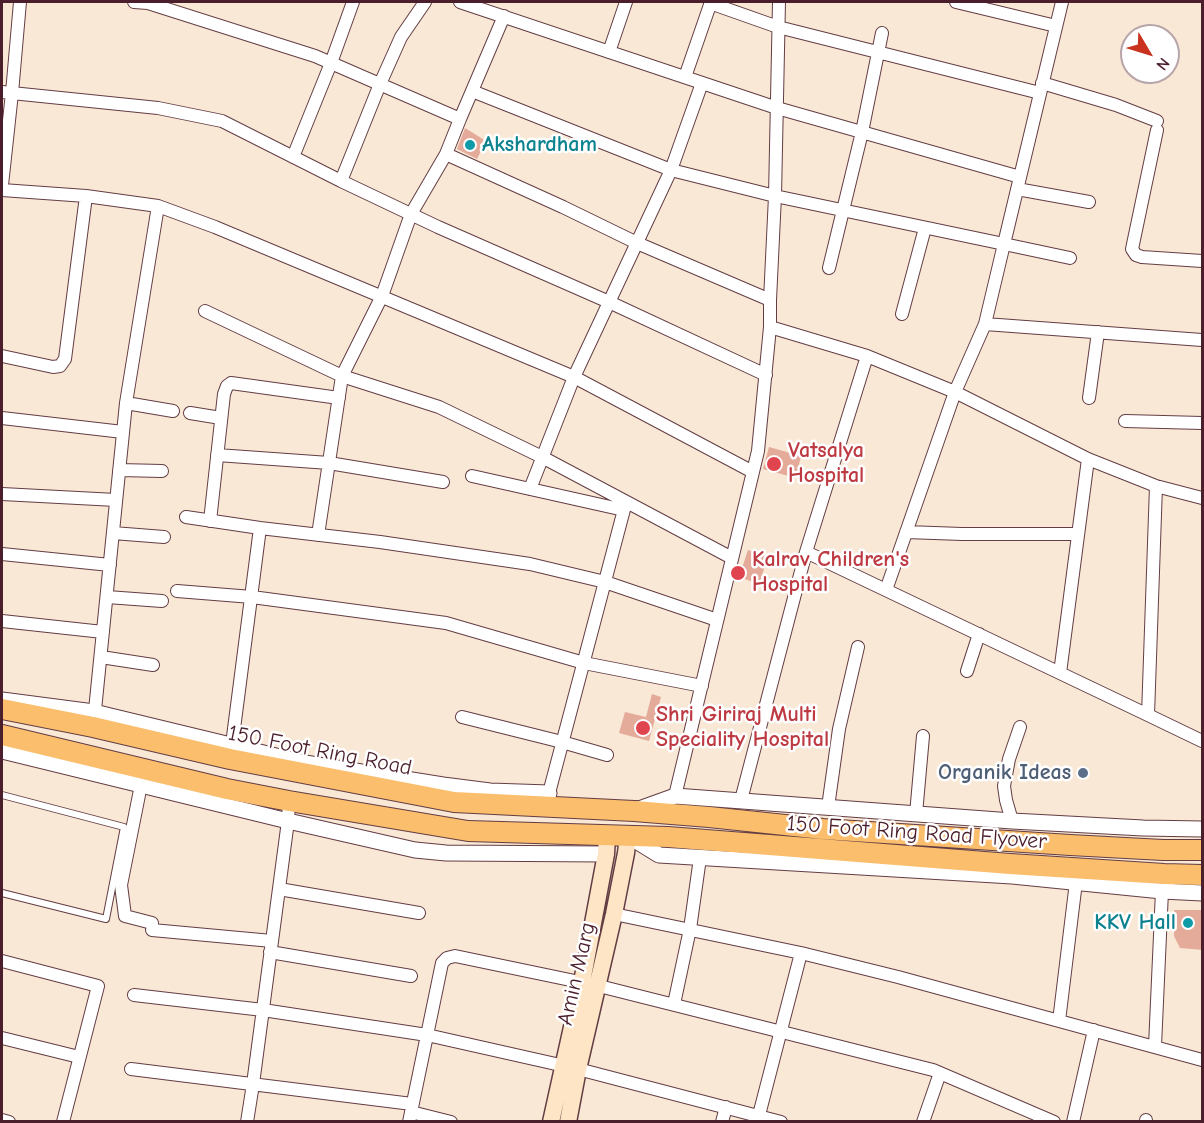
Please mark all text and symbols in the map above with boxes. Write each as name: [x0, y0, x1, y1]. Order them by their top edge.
north arrow: [1120, 24, 1180, 84]
text: N: [1152, 54, 1173, 74]
place label: Akshardham: [482, 132, 597, 158]
marker: Akshardham: [463, 138, 477, 152]
place label: Vatsalya Hospital: [788, 438, 864, 490]
marker: Vatsalya Hospital: [765, 455, 783, 473]
place label: Kalrav Children's Hospital: [752, 547, 909, 598]
marker: Kalrav Children's Hospital: [729, 564, 747, 582]
place label: Shri Giriraj Multi Speciality Hospital: [656, 702, 829, 754]
marker: Shri Giriraj Multi Speciality Hospital: [634, 719, 652, 737]
street label: 150 Foot Ring Road: [226, 720, 414, 782]
place label: Organik Ideas: [938, 760, 1071, 786]
marker: Organik Ideas: [1076, 766, 1090, 780]
street label: 150 Foot Ring Road Flyover: [786, 811, 1048, 855]
place label: KKV Hall: [1094, 910, 1176, 936]
marker: KKV Hall: [1181, 916, 1195, 930]
street label: Amin Marg: [552, 920, 602, 1028]

